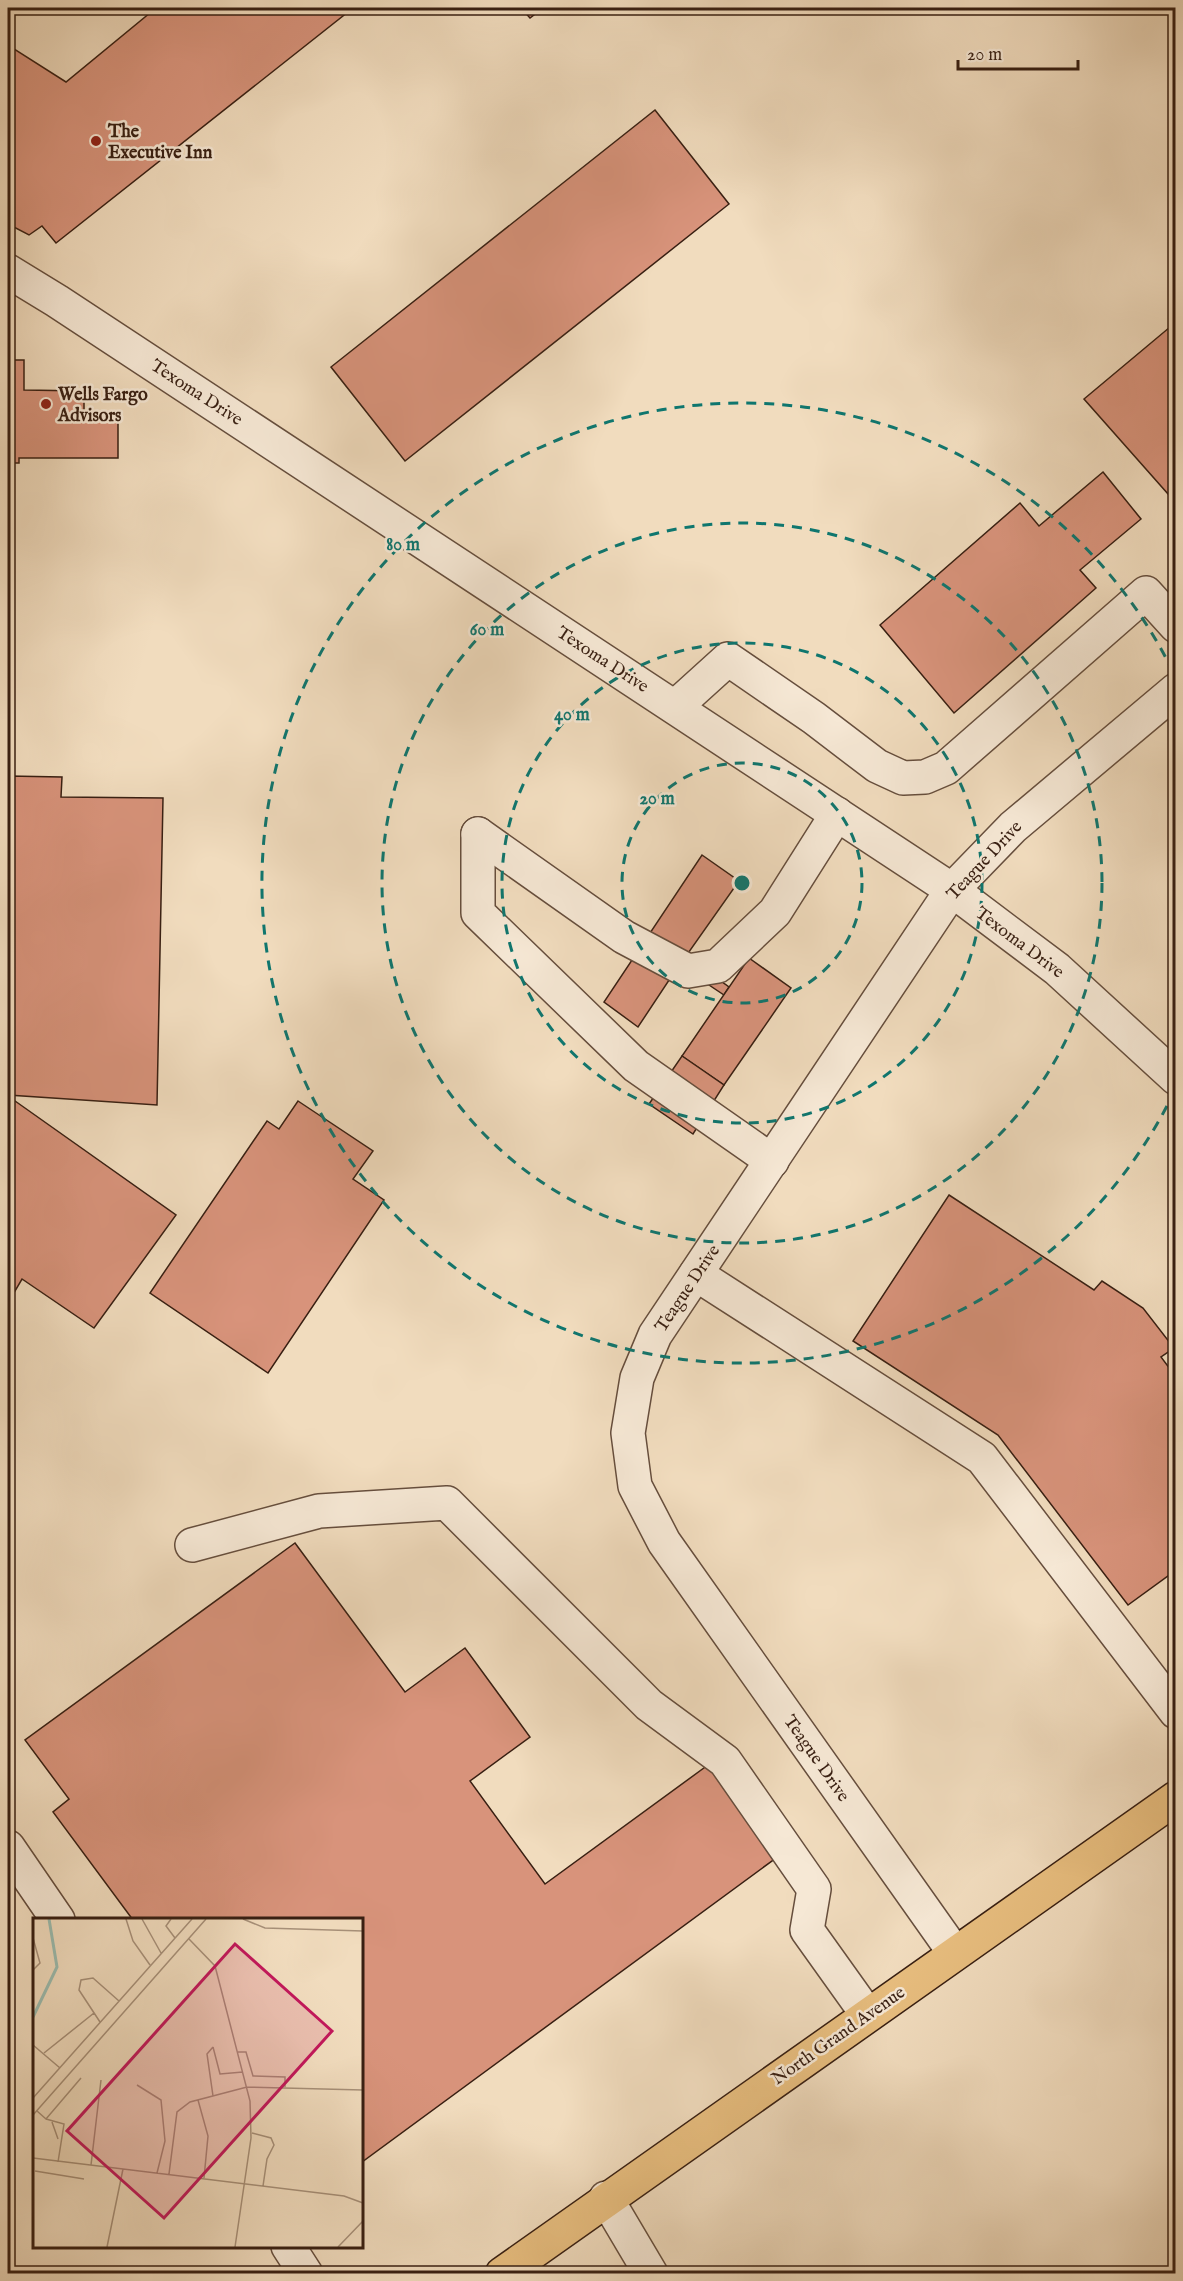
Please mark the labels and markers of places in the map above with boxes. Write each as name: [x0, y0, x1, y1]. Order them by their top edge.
place label: The Executive Inn: [107, 121, 213, 165]
marker: The Executive Inn: [89, 134, 103, 148]
place label: Wells Fargo Advisors: [57, 384, 148, 428]
marker: Wells Fargo Advisors: [39, 397, 53, 411]
centre of rings: [732, 873, 752, 893]

